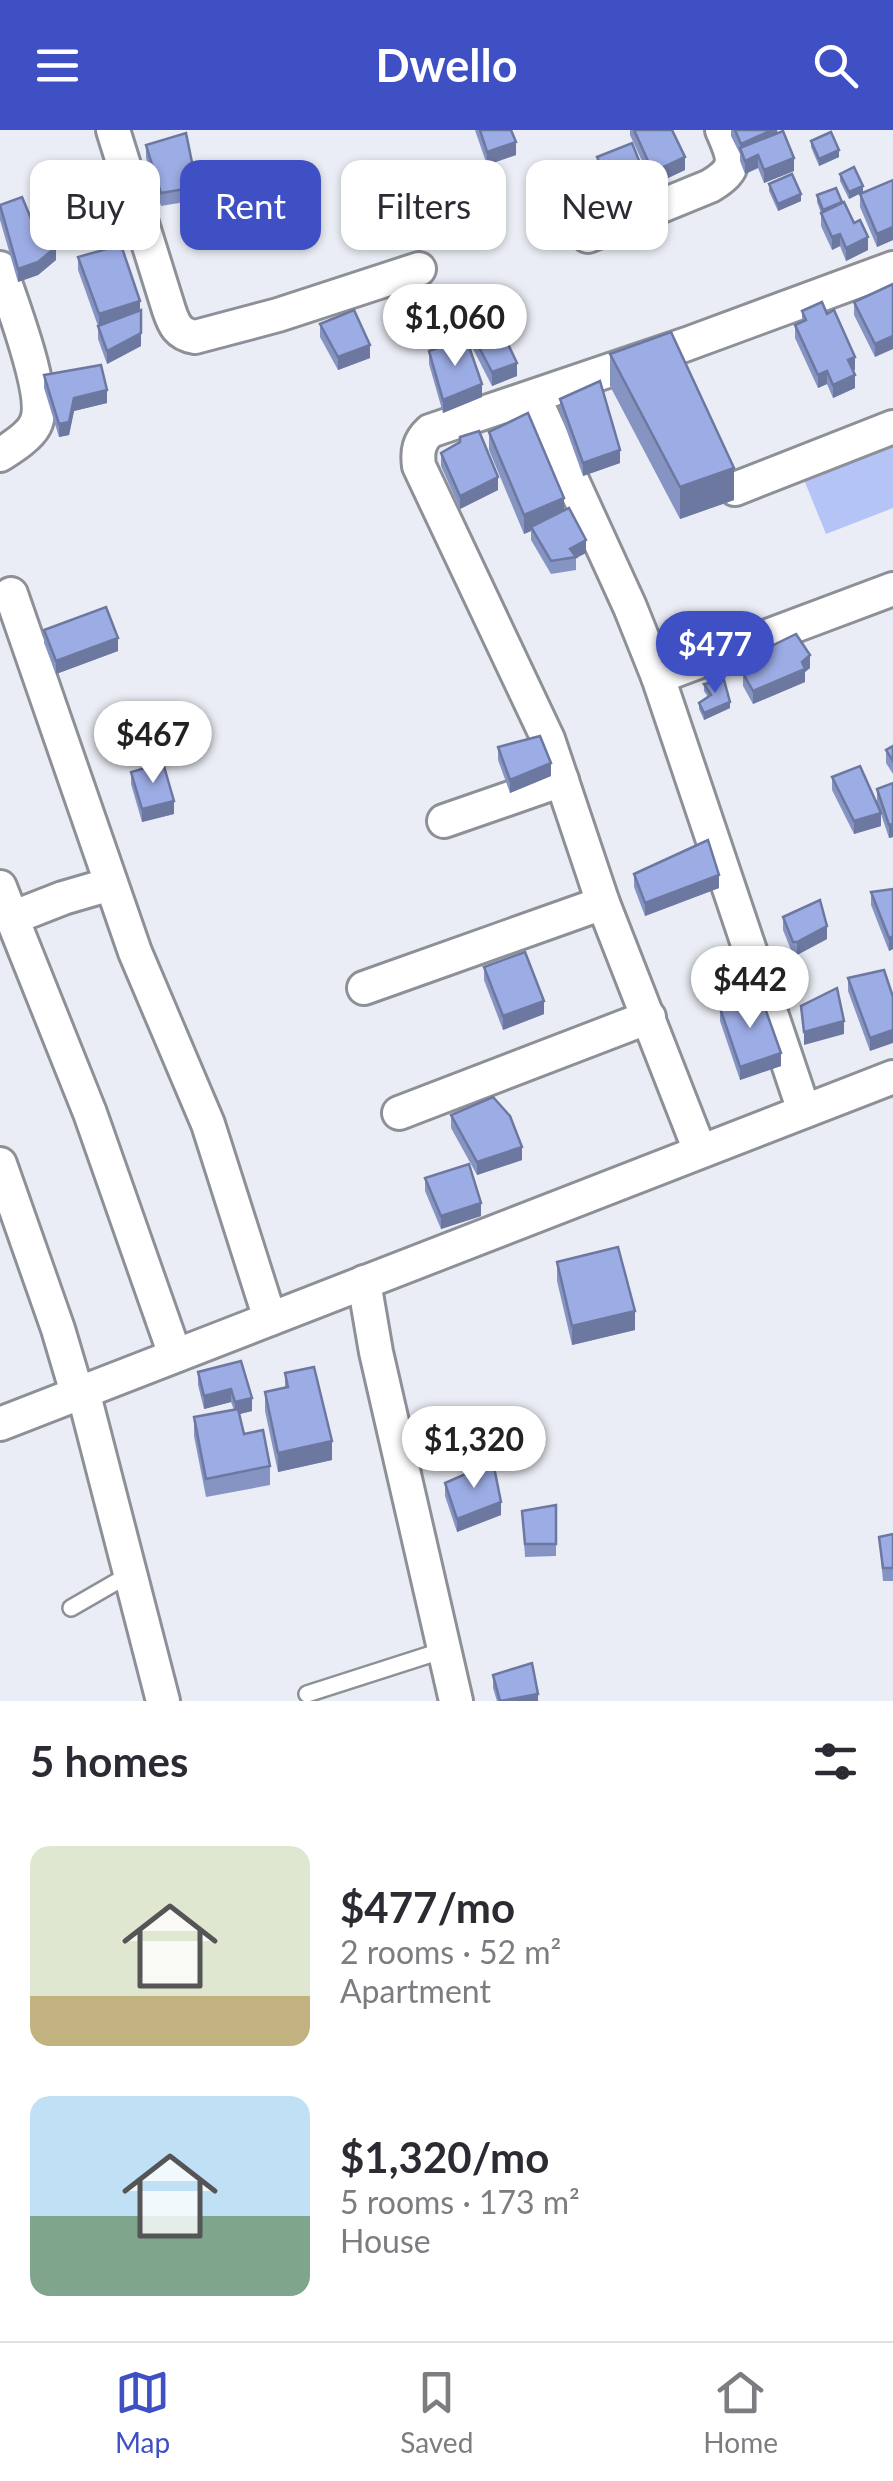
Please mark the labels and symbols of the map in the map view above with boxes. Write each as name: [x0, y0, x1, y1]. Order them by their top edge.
pin: $1,060: [374, 284, 536, 369]
pin: $477: [656, 611, 774, 696]
pin: $467: [94, 701, 212, 786]
pin: $442: [691, 946, 809, 1031]
pin: $1,320: [393, 1406, 555, 1491]

